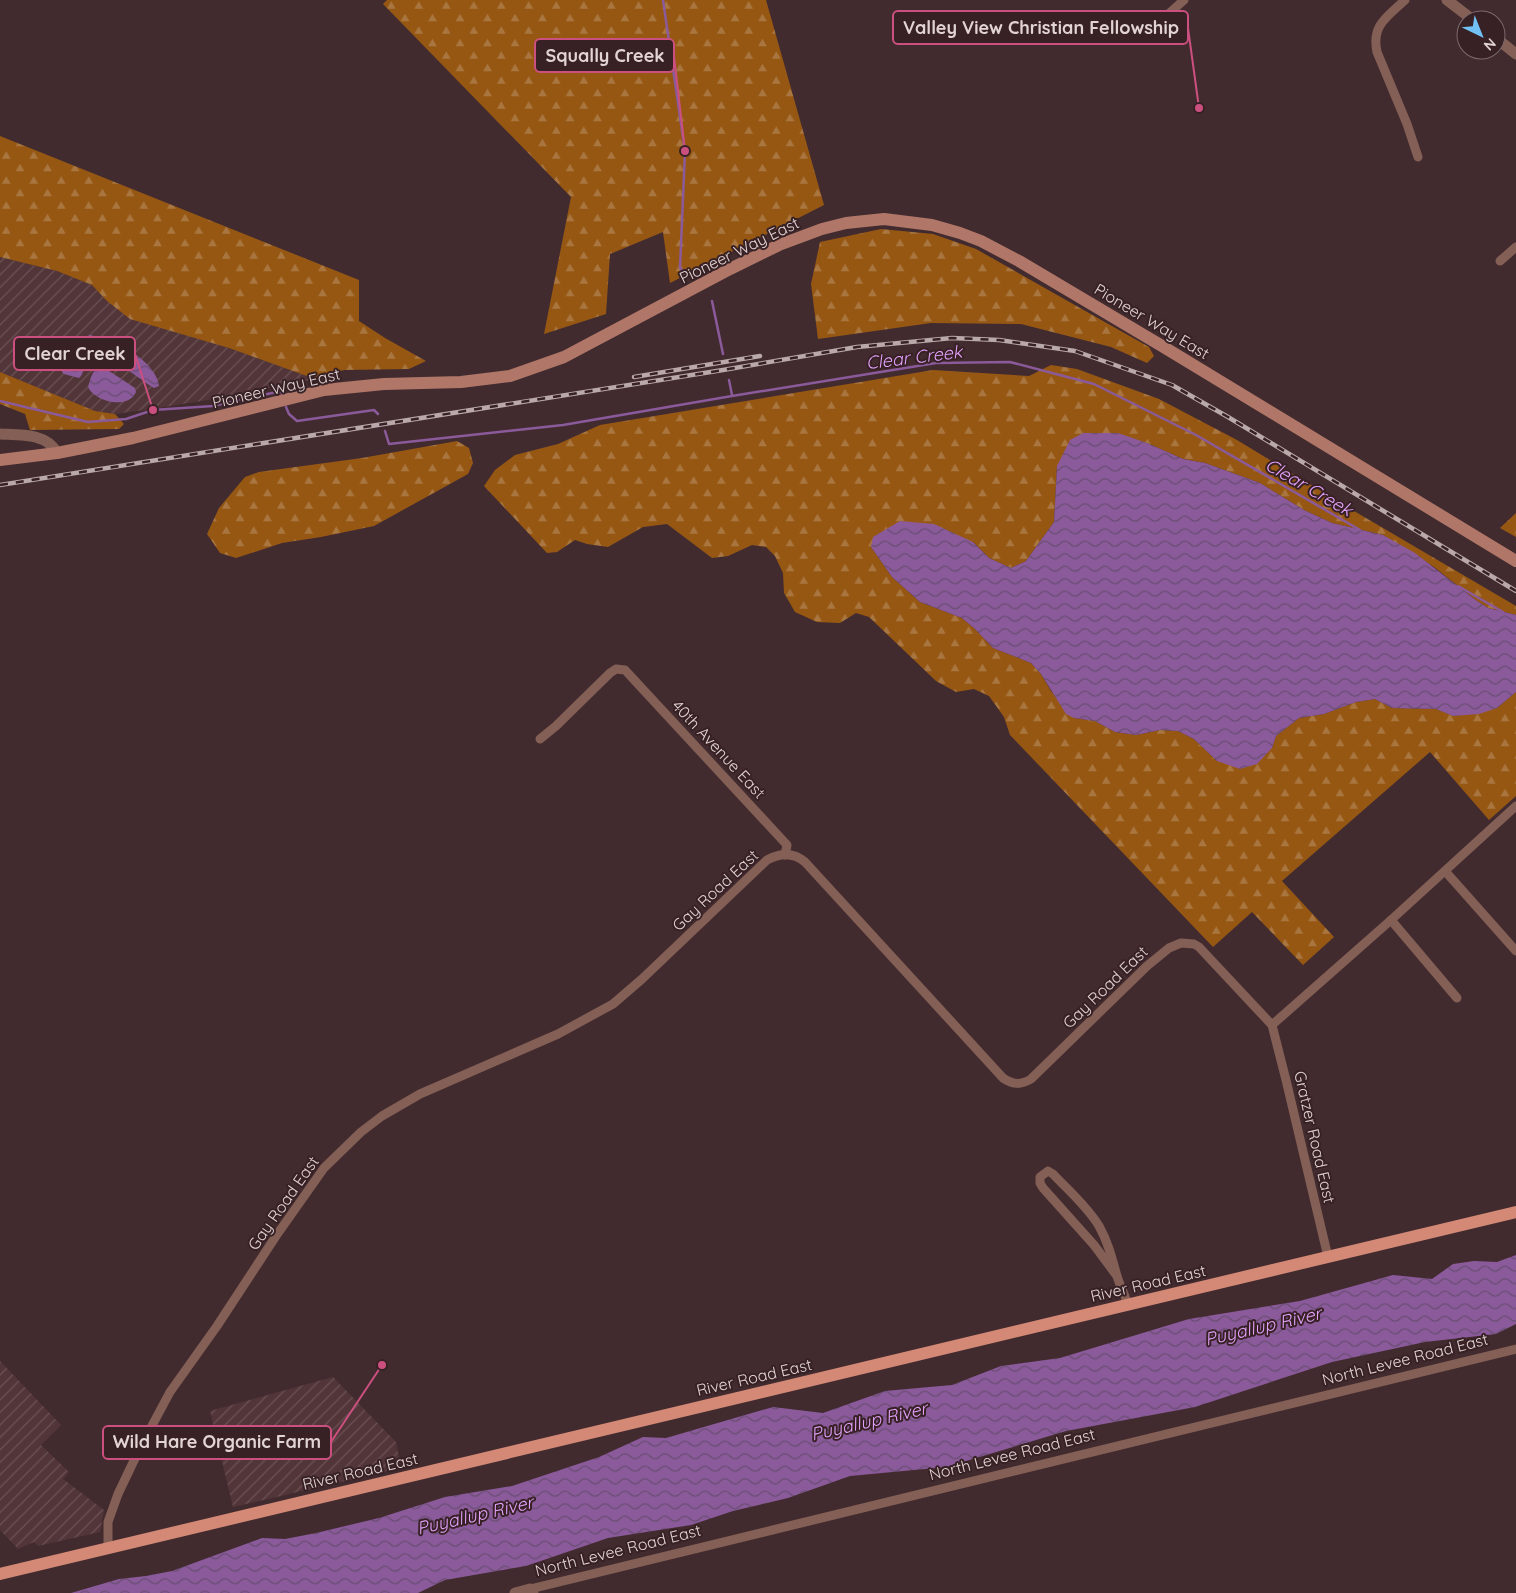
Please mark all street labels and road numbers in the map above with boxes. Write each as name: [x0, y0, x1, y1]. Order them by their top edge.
street label: Pioneer Way East: [676, 212, 802, 288]
street label: Pioneer Way East: [1091, 279, 1213, 363]
street label: Pioneer Way East: [210, 364, 342, 412]
street label: 40th Avenue East: [668, 696, 770, 802]
street label: Gay Road East: [668, 845, 762, 935]
street label: Gay Road East: [1058, 942, 1152, 1032]
street label: Gratzer Road East: [1290, 1069, 1340, 1205]
street label: Gay Road East: [243, 1152, 323, 1254]
street label: River Road East: [1088, 1260, 1208, 1306]
street label: North Levee Road East: [1320, 1329, 1490, 1389]
street label: River Road East: [694, 1354, 814, 1400]
street label: North Levee Road East: [927, 1424, 1097, 1484]
street label: River Road East: [300, 1448, 420, 1494]
street label: North Levee Road East: [533, 1520, 703, 1580]

